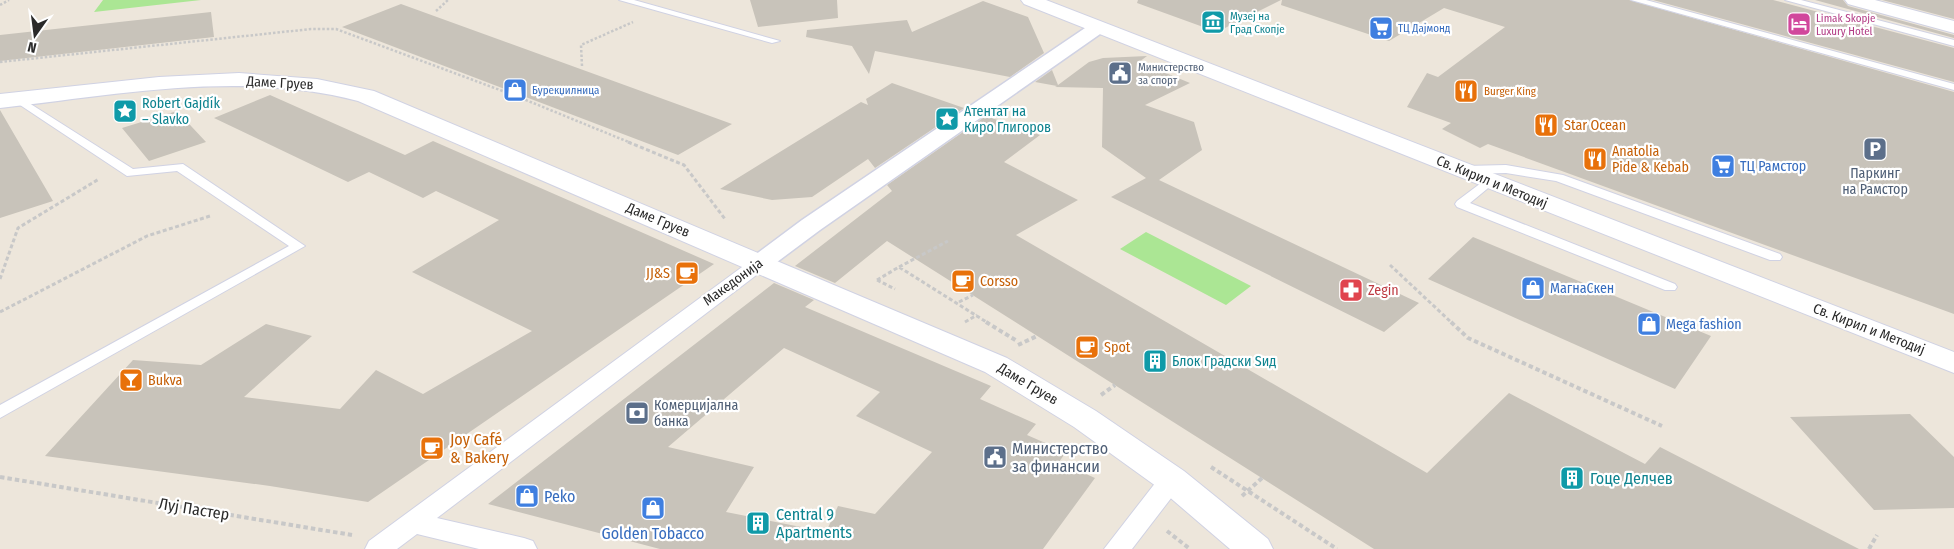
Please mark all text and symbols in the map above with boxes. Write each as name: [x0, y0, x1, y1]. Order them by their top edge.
museum icon: Музеј на Град Скопје: [1200, 9, 1226, 35]
north arrow: [10, 10, 60, 60]
place label: Музеј на Град Скопје: [1230, 10, 1285, 36]
hotel icon: Limak Skopje Luxury Hotel: [1786, 11, 1812, 37]
place label: Limak Skopje Luxury Hotel: [1816, 12, 1876, 38]
supermarket icon: ТЦ Дајмонд: [1368, 15, 1394, 41]
place label: ТЦ Дајмонд: [1398, 22, 1451, 35]
text: N: [26, 38, 38, 56]
public building icon: Министерство за спорт: [1107, 60, 1133, 86]
place label: Министерство за спорт: [1138, 61, 1204, 87]
street label: Даме Груев: [245, 73, 314, 93]
shop icon: Бурекџилница: [502, 77, 528, 103]
restaurant icon: Burger King: [1453, 78, 1479, 104]
place label: Бурекџилница: [532, 84, 599, 97]
place label: Burger King: [1484, 85, 1537, 98]
place label: Robert Gajdík – Slavko: [142, 95, 221, 128]
place icon: Robert Gajdík – Slavko: [112, 98, 138, 124]
place label: Атентат на Киро Глигоров: [964, 103, 1051, 136]
place icon: Атентат на Киро Глигоров: [934, 106, 960, 132]
restaurant icon: Star Ocean: [1533, 112, 1559, 138]
place label: Star Ocean: [1564, 117, 1626, 134]
parking icon: Паркинг на Рамстор: [1862, 136, 1888, 162]
place label: Anatolia Pide & Kebab: [1612, 143, 1689, 176]
restaurant icon: Anatolia Pide & Kebab: [1582, 146, 1608, 172]
street label: Св. Кирил и Методиј: [1434, 152, 1550, 212]
supermarket icon: ТЦ Рамстор: [1710, 153, 1736, 179]
place label: ТЦ Рамстор: [1740, 158, 1806, 175]
place label: Паркинг на Рамстор: [1842, 165, 1908, 198]
street label: Даме Груев: [623, 199, 692, 241]
street label: Македонија: [700, 255, 766, 309]
cafe icon: JJ&S: [674, 260, 700, 286]
place label: JJ&S: [646, 265, 670, 282]
cafe icon: Corsso: [950, 268, 976, 294]
place label: Corsso: [980, 273, 1018, 290]
shop icon: МагнаСкен: [1520, 275, 1546, 301]
pharmacy icon: Zegin: [1338, 277, 1364, 303]
place label: МагнаСкен: [1550, 280, 1614, 297]
place label: Zegin: [1368, 282, 1399, 299]
street label: Св. Кирил и Методиј: [1811, 300, 1927, 358]
shop icon: Mega fashion: [1636, 311, 1662, 337]
place label: Mega fashion: [1666, 316, 1742, 333]
cafe icon: Spot: [1074, 334, 1100, 360]
place label: Spot: [1104, 339, 1131, 356]
building icon: Блок Градски Sид: [1142, 348, 1168, 374]
place label: Блок Градски Sид: [1172, 353, 1276, 370]
street label: Даме Груев: [994, 359, 1061, 409]
bar icon: Bukva: [118, 367, 144, 393]
place label: Bukva: [148, 372, 183, 389]
place label: Комерцијална банка: [654, 397, 738, 430]
bank icon: Комерцијална банка: [624, 400, 650, 426]
place label: Joy Café & Bakery: [450, 430, 510, 467]
cafe icon: Joy Café & Bakery: [419, 435, 445, 461]
place label: Министерство за финансии: [1012, 439, 1108, 476]
public building icon: Министерство за финансии: [982, 444, 1008, 470]
building icon: Гоце Делчев: [1559, 465, 1585, 491]
place label: Гоце Делчев: [1590, 469, 1673, 488]
shop icon: Peko: [514, 483, 540, 509]
place label: Peko: [544, 487, 576, 506]
street label: Луј Пастер: [157, 494, 231, 524]
shop icon: Golden Tobacco: [640, 495, 666, 521]
place label: Central 9 Apartments: [776, 505, 852, 542]
building icon: Central 9 Apartments: [745, 510, 771, 536]
place label: Golden Tobacco: [601, 524, 705, 543]

